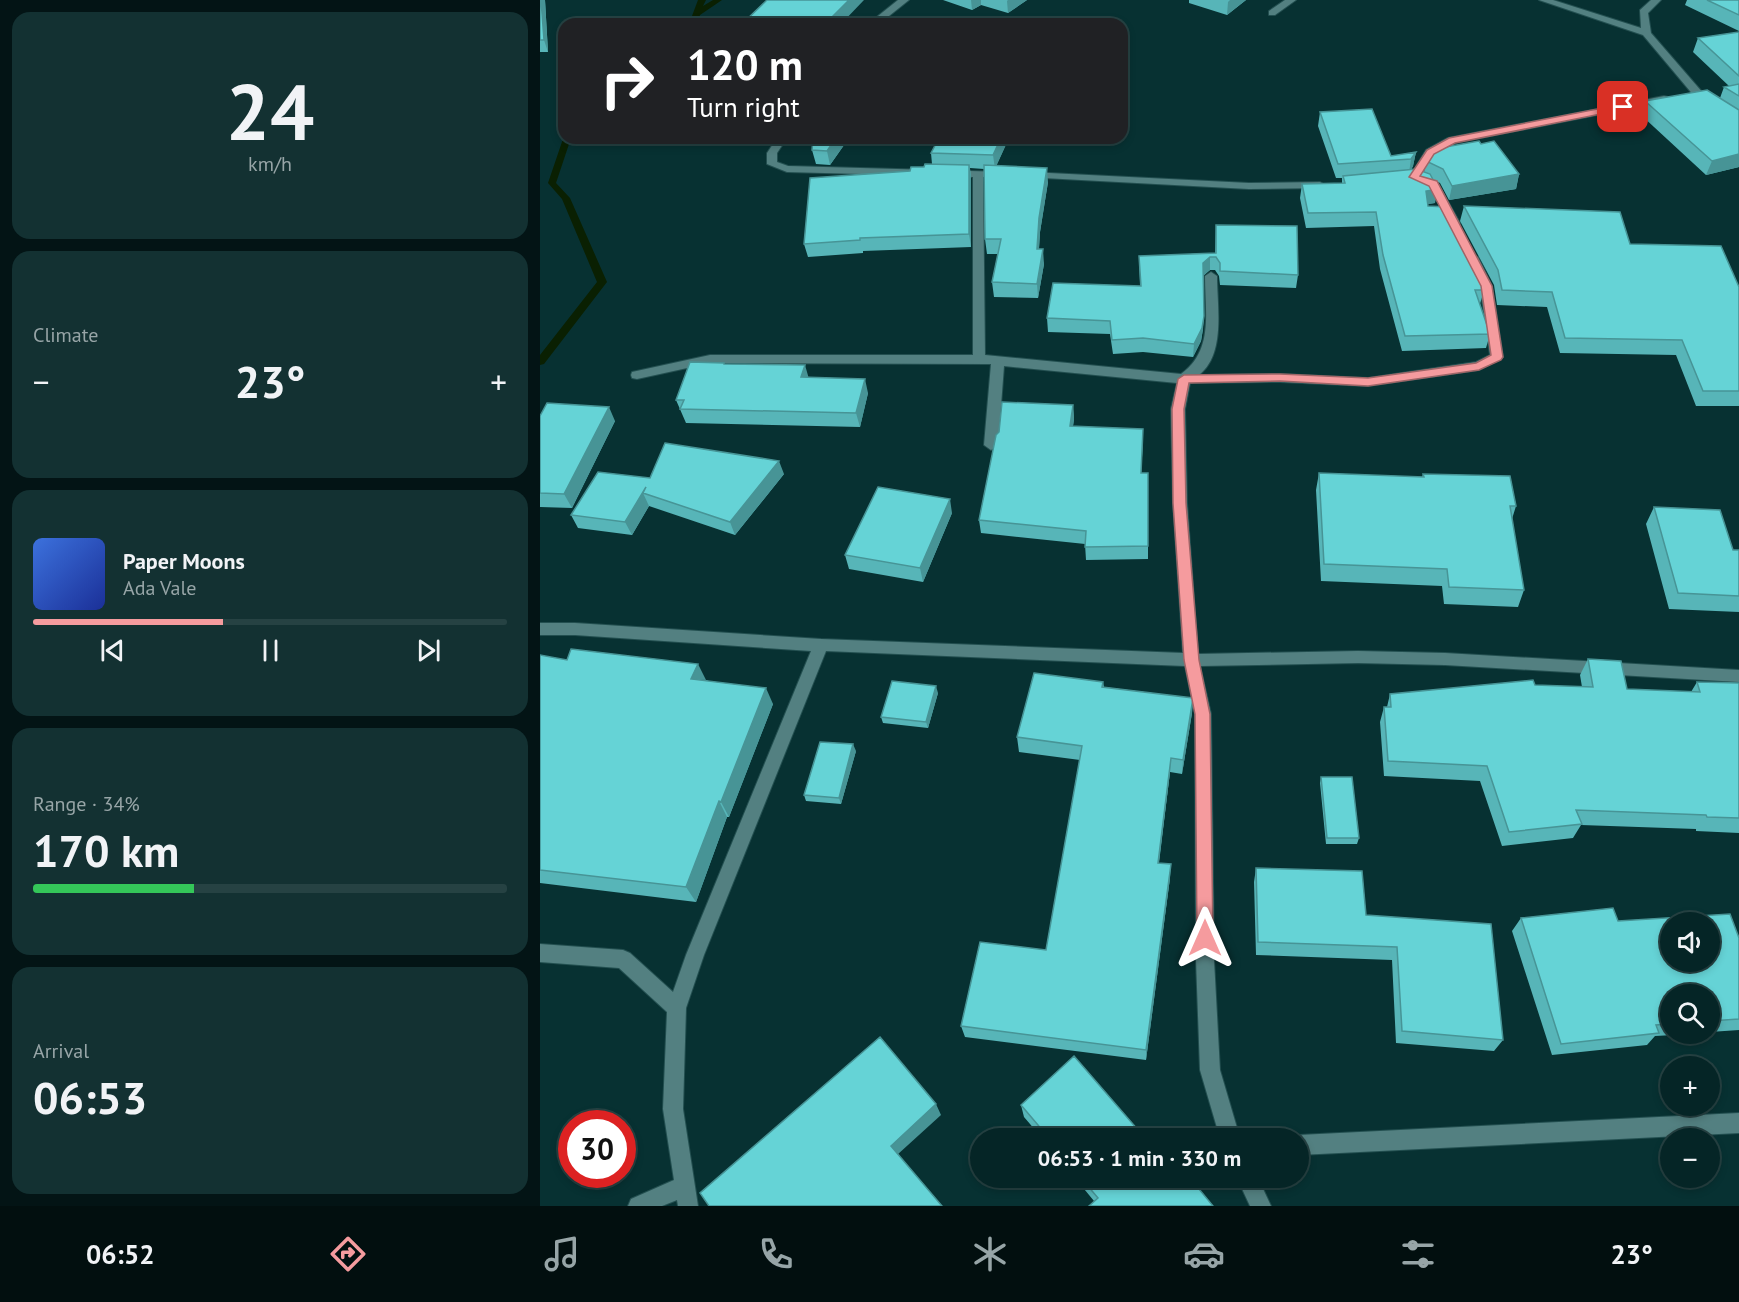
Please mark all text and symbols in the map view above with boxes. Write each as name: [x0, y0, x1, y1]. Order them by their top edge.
text: 120 m: [687, 37, 803, 92]
icon: right: [588, 42, 666, 120]
text: 24: [226, 61, 314, 162]
pin: [1597, 81, 1648, 132]
text: Turn right: [687, 90, 800, 124]
icon: arrive: [1606, 90, 1639, 123]
text: km/h: [248, 151, 292, 177]
text: Climate: [33, 322, 99, 348]
text: 23°: [235, 352, 305, 410]
text: −: [33, 360, 50, 403]
text: +: [490, 360, 507, 403]
text: Paper Moons: [123, 547, 245, 575]
text: Ada Vale: [123, 575, 196, 601]
icon: previous: [96, 634, 129, 667]
icon: pause: [254, 634, 287, 667]
icon: next: [412, 634, 445, 667]
text: Range · 34%: [33, 791, 140, 817]
text: 170 km: [33, 821, 179, 879]
position arrow: [1173, 906, 1237, 970]
map controls: [1660, 912, 1720, 1188]
button: sound: [1660, 912, 1720, 972]
button: search: [1660, 984, 1720, 1044]
text: Arrival: [33, 1038, 89, 1064]
button: +: [1660, 1056, 1720, 1116]
text: 06:53: [33, 1068, 147, 1126]
speed limit sign: 30: [558, 1110, 636, 1188]
button: −: [1660, 1128, 1720, 1188]
text: 06:53 · 1 min · 330 m: [1038, 1144, 1241, 1172]
icon: directions: [327, 1233, 369, 1275]
icon: music: [541, 1233, 583, 1275]
icon: phone: [755, 1233, 797, 1275]
icon: climate: [969, 1233, 1011, 1275]
icon: car: [1183, 1233, 1225, 1275]
icon: filters: [1397, 1233, 1439, 1275]
text: 06:52: [86, 1237, 155, 1271]
text: 23°: [1611, 1237, 1653, 1271]

